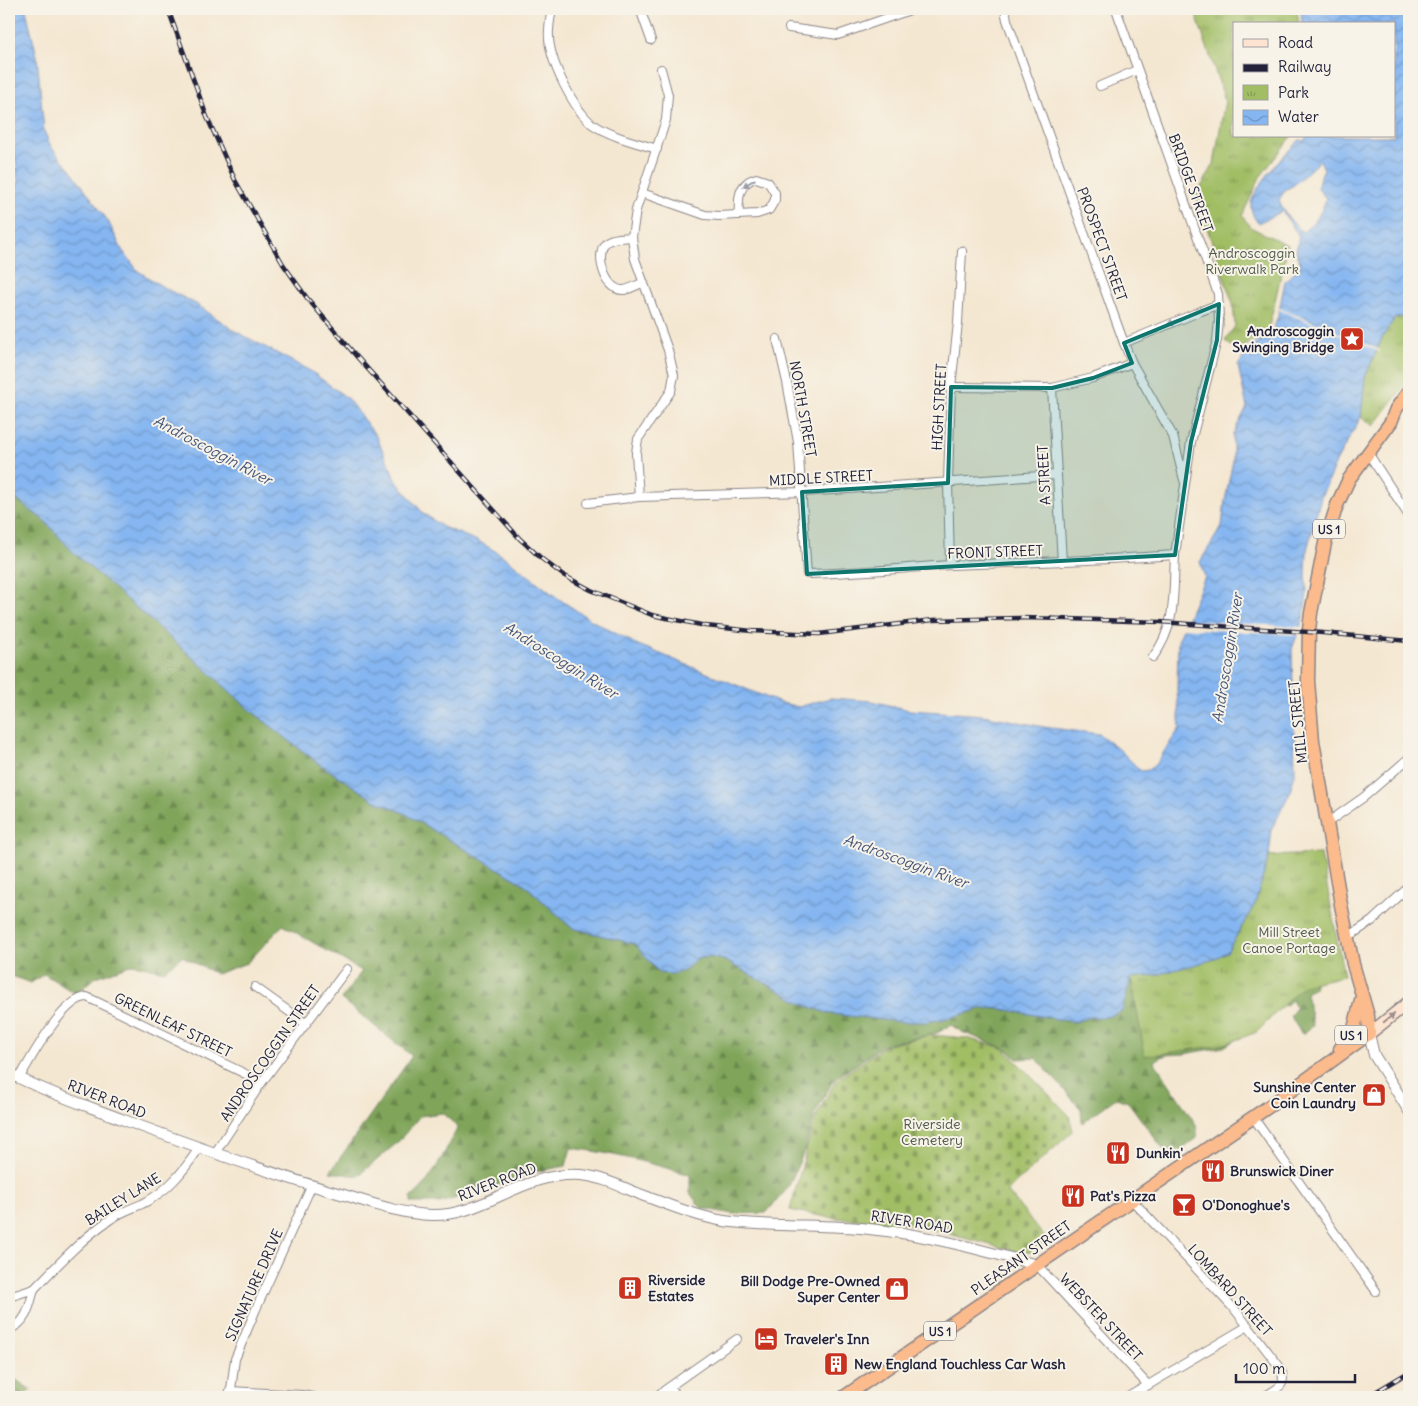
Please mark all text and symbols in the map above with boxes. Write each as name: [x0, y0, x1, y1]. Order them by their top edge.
legend: [1233, 22, 1396, 138]
text: Road: [1278, 33, 1313, 52]
text: Railway: [1278, 57, 1332, 76]
text: Park: [1278, 83, 1309, 102]
text: Water: [1278, 107, 1319, 126]
street label: BRIDGE STREET: [1165, 131, 1217, 235]
one-way arrow: [743, 178, 756, 187]
street label: PROSPECT STREET: [1073, 185, 1131, 303]
park label: Androscoggin Riverwalk Park: [1205, 244, 1299, 278]
one-way arrow: [1167, 319, 1181, 327]
place label: Androscoggin Swinging Bridge: [1232, 322, 1334, 356]
place icon: Androscoggin Swinging Bridge: [1339, 326, 1365, 352]
street label: NORTH STREET: [786, 359, 820, 459]
street label: HIGH STREET: [928, 363, 950, 451]
water label: Androscoggin River: [151, 411, 277, 490]
street label: A STREET: [1033, 445, 1055, 505]
street label: MIDDLE STREET: [768, 466, 874, 490]
road number: US 1: [1313, 520, 1345, 538]
street label: FRONT STREET: [947, 541, 1043, 563]
water label: Androscoggin River: [1207, 590, 1247, 724]
water label: Androscoggin River: [500, 617, 623, 704]
street label: MILL STREET: [1285, 679, 1311, 765]
water label: Androscoggin River: [841, 830, 973, 893]
park label: Mill Street Canoe Portage: [1242, 923, 1336, 957]
street label: ANDROSCOGGIN STREET: [216, 981, 324, 1125]
street label: GREENLEAF STREET: [111, 989, 235, 1061]
one-way arrow: [1382, 1013, 1395, 1024]
road number: US 1: [1335, 1026, 1367, 1044]
street label: RIVER ROAD: [65, 1076, 149, 1122]
place label: Sunshine Center Coin Laundry: [1253, 1078, 1356, 1112]
shop icon: Sunshine Center Coin Laundry: [1361, 1082, 1387, 1108]
park label: Riverside Cemetery: [901, 1115, 963, 1149]
restaurant icon: Dunkin': [1105, 1140, 1131, 1166]
place label: Dunkin': [1136, 1144, 1183, 1162]
restaurant icon: Brunswick Diner: [1200, 1158, 1226, 1184]
street label: RIVER ROAD: [455, 1159, 539, 1205]
place label: Brunswick Diner: [1230, 1162, 1334, 1180]
street label: BAILEY LANE: [82, 1169, 164, 1229]
restaurant icon: Pat's Pizza: [1060, 1183, 1086, 1209]
place label: Pat's Pizza: [1090, 1187, 1156, 1205]
bar icon: O'Donoghue's: [1171, 1192, 1197, 1218]
place label: O'Donoghue's: [1202, 1196, 1290, 1214]
street label: RIVER ROAD: [870, 1207, 954, 1237]
street label: PLEASANT STREET: [967, 1217, 1075, 1299]
street label: SIGNATURE DRIVE: [221, 1226, 287, 1344]
street label: LOMBARD STREET: [1184, 1240, 1276, 1340]
street label: WEBSTER STREET: [1056, 1269, 1146, 1365]
place label: Riverside Estates: [648, 1271, 706, 1305]
place label: Bill Dodge Pre-Owned Super Center: [740, 1272, 881, 1306]
building icon: Riverside Estates: [617, 1275, 643, 1301]
shop icon: Bill Dodge Pre-Owned Super Center: [884, 1276, 910, 1302]
road number: US 1: [924, 1322, 956, 1340]
hotel icon: Traveler's Inn: [753, 1326, 779, 1352]
place label: Traveler's Inn: [784, 1330, 869, 1348]
building icon: New England Touchless Car Wash: [823, 1351, 849, 1377]
scale bar: [1236, 1351, 1354, 1383]
place label: New England Touchless Car Wash: [854, 1355, 1066, 1373]
text: 100 m: [1243, 1359, 1285, 1378]

